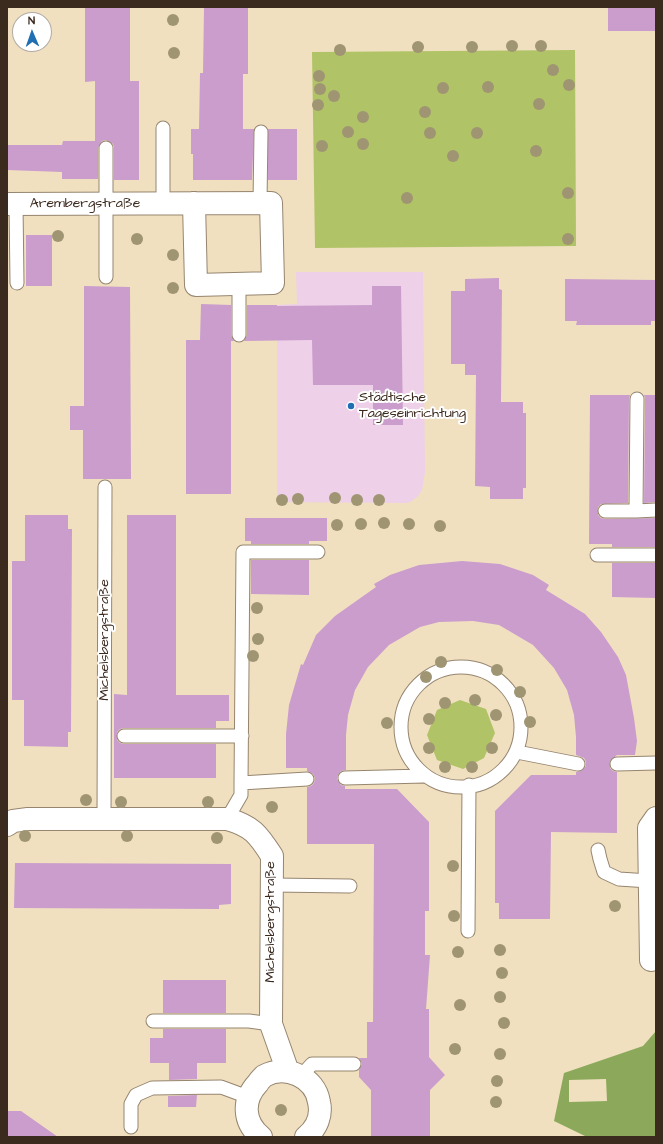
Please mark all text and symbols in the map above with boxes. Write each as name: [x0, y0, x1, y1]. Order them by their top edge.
north arrow: [12, 12, 52, 52]
text: N: [28, 13, 35, 28]
street label: Arembergstraße: [30, 196, 140, 212]
place label: Städtische Tageseinrichtung: [359, 390, 466, 422]
marker: Städtische Tageseinrichtung: [346, 401, 356, 411]
street label: Michelsbergstraße: [97, 579, 113, 701]
street label: Michelsbergstraße: [263, 861, 279, 983]

